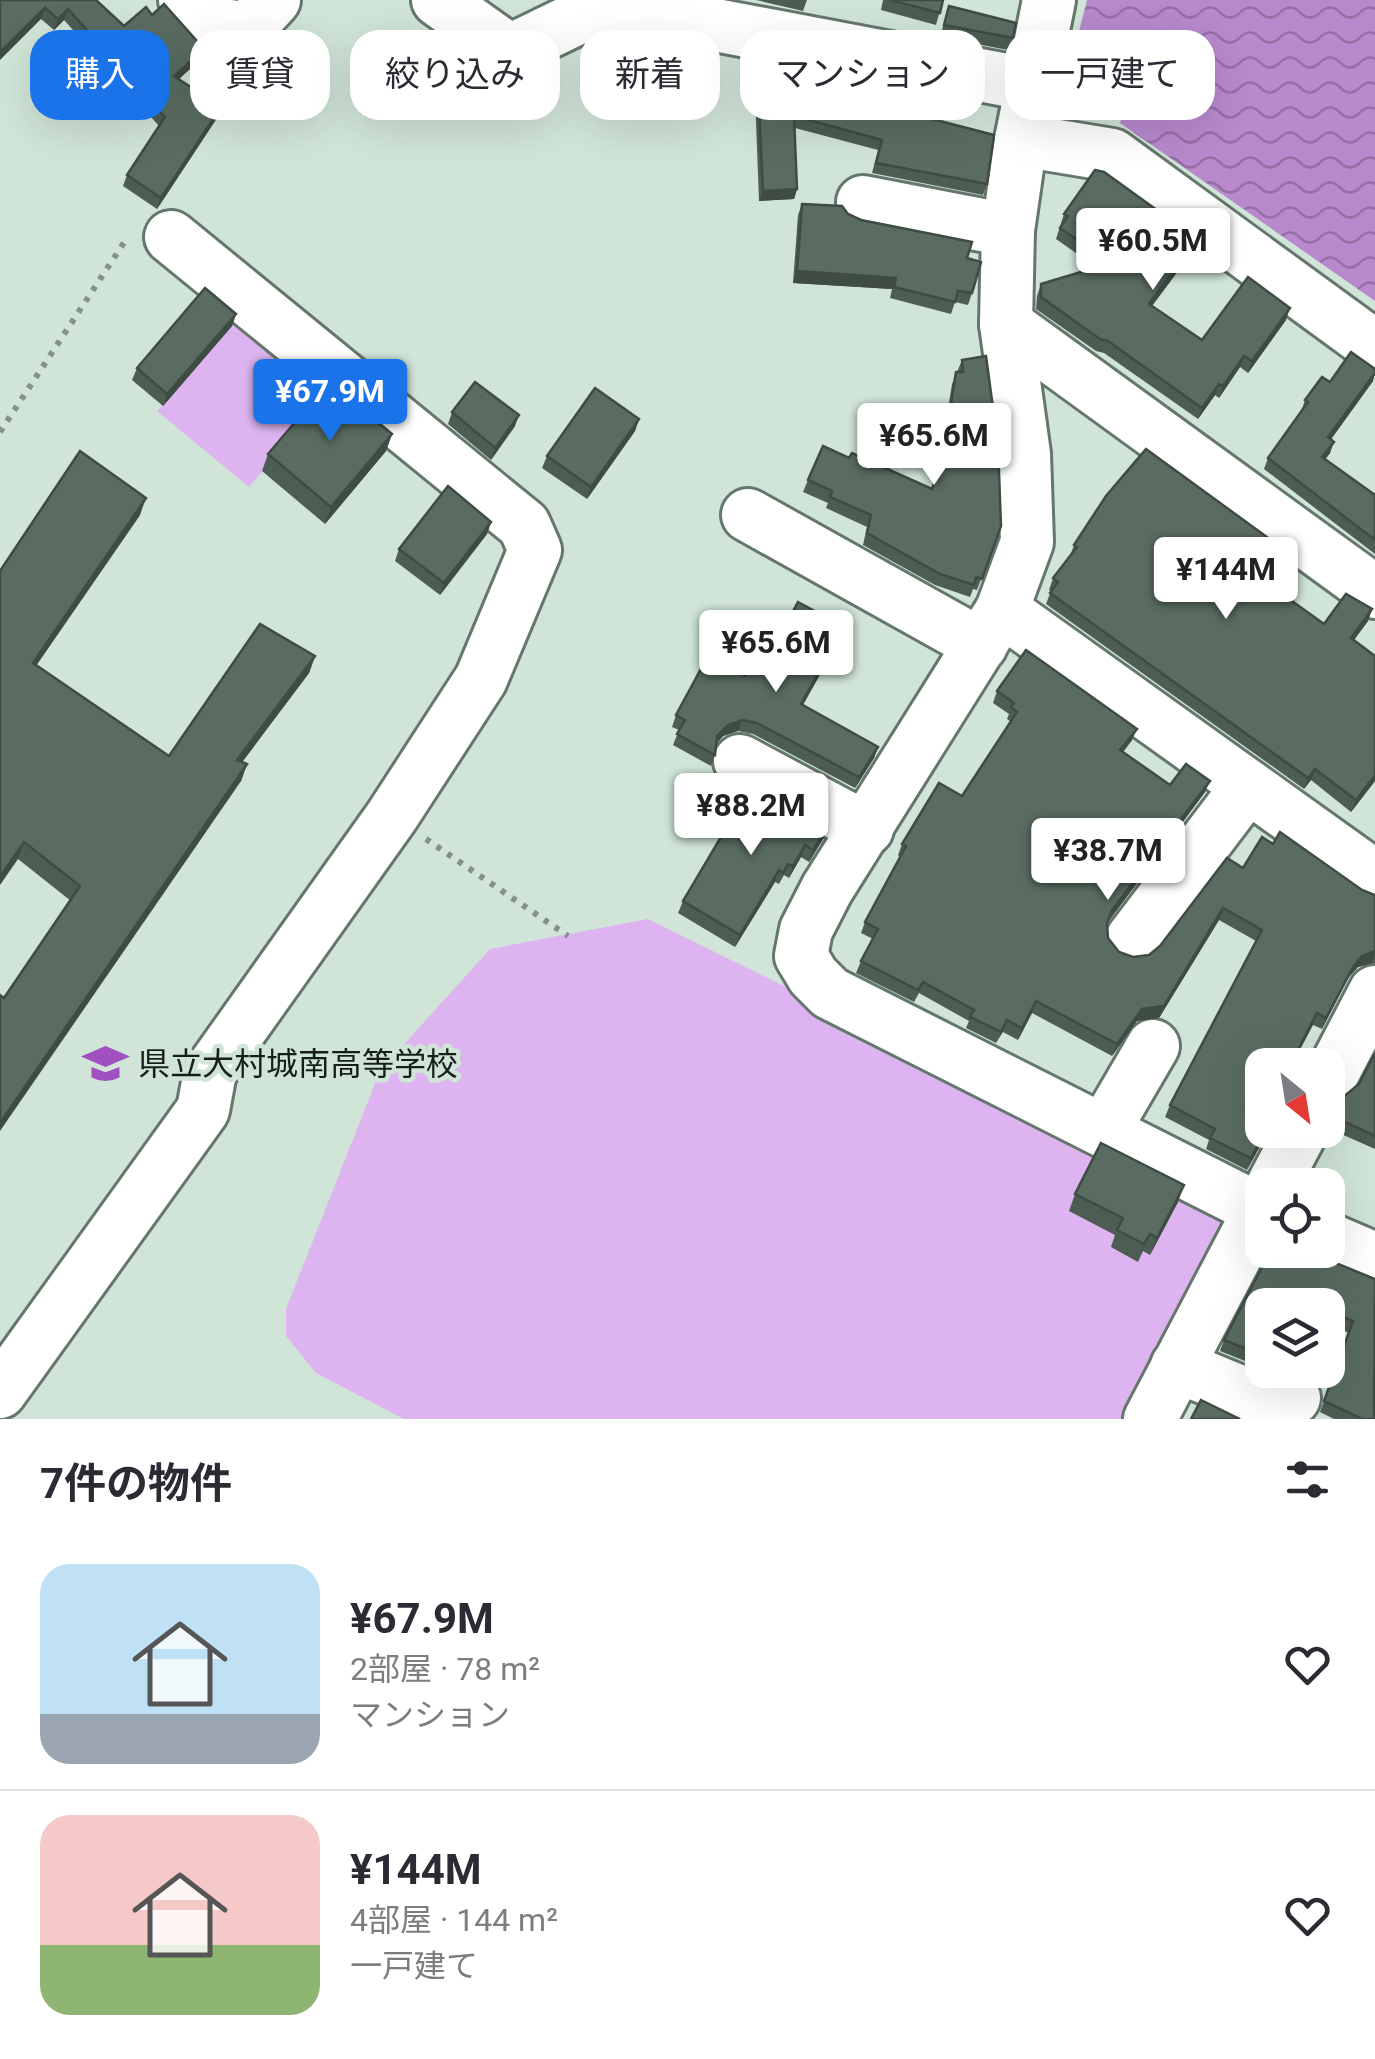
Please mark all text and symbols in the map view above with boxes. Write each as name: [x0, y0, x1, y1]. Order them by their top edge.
chip: 購入: [30, 30, 170, 120]
chip: 賃貸: [190, 30, 330, 120]
chip: 絞り込み: [350, 30, 560, 120]
chip: 新着: [580, 30, 720, 120]
chip: マンション: [740, 30, 985, 120]
chip: 一戸建て: [1005, 30, 1215, 120]
pin: ¥60.5M: [1072, 208, 1234, 293]
text: ¥60.5M: [1098, 221, 1208, 259]
pin: ¥67.9M: [249, 359, 411, 444]
text: ¥67.9M: [275, 372, 385, 410]
pin: ¥65.6M: [853, 403, 1015, 488]
text: ¥65.6M: [879, 416, 989, 454]
pin: ¥144M: [1156, 537, 1296, 622]
text: ¥144M: [1176, 550, 1276, 588]
pin: ¥65.6M: [695, 610, 857, 695]
text: ¥65.6M: [721, 623, 831, 661]
pin: ¥88.2M: [670, 773, 832, 858]
text: ¥88.2M: [696, 786, 806, 824]
pin: ¥38.7M: [1027, 818, 1189, 903]
text: ¥38.7M: [1053, 831, 1163, 869]
school or university icon: 県立大村城南高等学校: [81, 1040, 129, 1088]
place label: 県立大村城南高等学校: [138, 1045, 458, 1083]
north arrow: [1245, 1048, 1345, 1148]
map controls: [1245, 1048, 1345, 1388]
button: locate: [1245, 1168, 1345, 1268]
button: layers: [1245, 1288, 1345, 1388]
icon: filters: [1280, 1452, 1335, 1507]
text: 7件の物件: [40, 1459, 232, 1508]
text: ¥67.9M: [350, 1594, 494, 1643]
icon: home: [120, 1604, 240, 1724]
icon: heart: [1280, 1637, 1335, 1692]
text: 2部屋 · 78 m²: [350, 1650, 540, 1688]
text: マンション: [350, 1696, 510, 1734]
text: ¥144M: [350, 1845, 482, 1894]
icon: home: [120, 1855, 240, 1975]
icon: heart: [1280, 1888, 1335, 1943]
text: 4部屋 · 144 m²: [350, 1901, 558, 1939]
text: 一戸建て: [350, 1947, 478, 1985]

